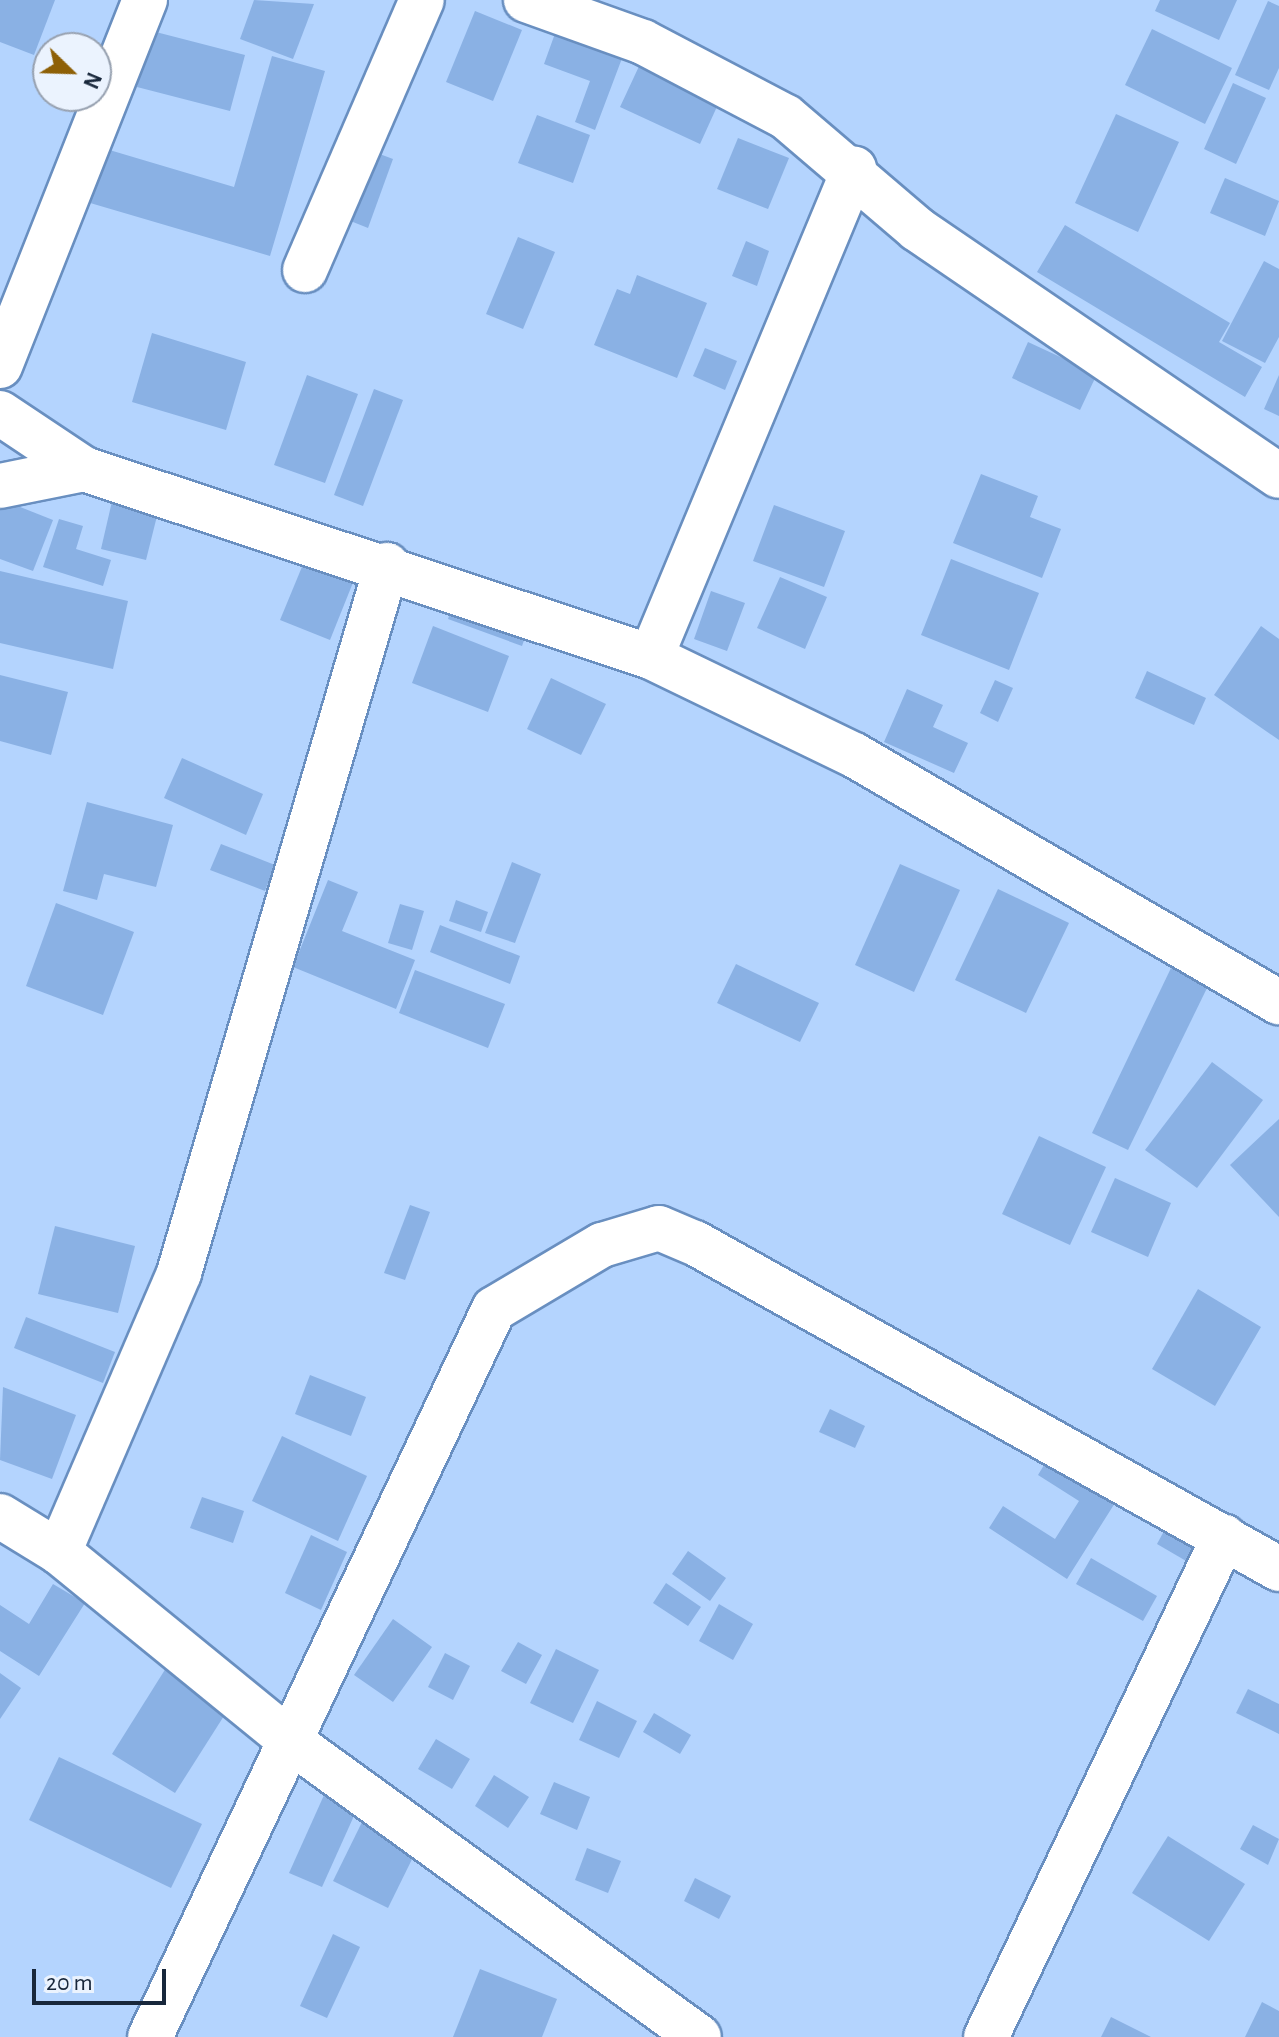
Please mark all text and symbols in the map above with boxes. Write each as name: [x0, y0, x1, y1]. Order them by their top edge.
north arrow: [32, 32, 112, 112]
text: N: [79, 69, 105, 92]
scale bar: [36, 1953, 170, 2003]
text: 20 m: [46, 1971, 93, 1995]

